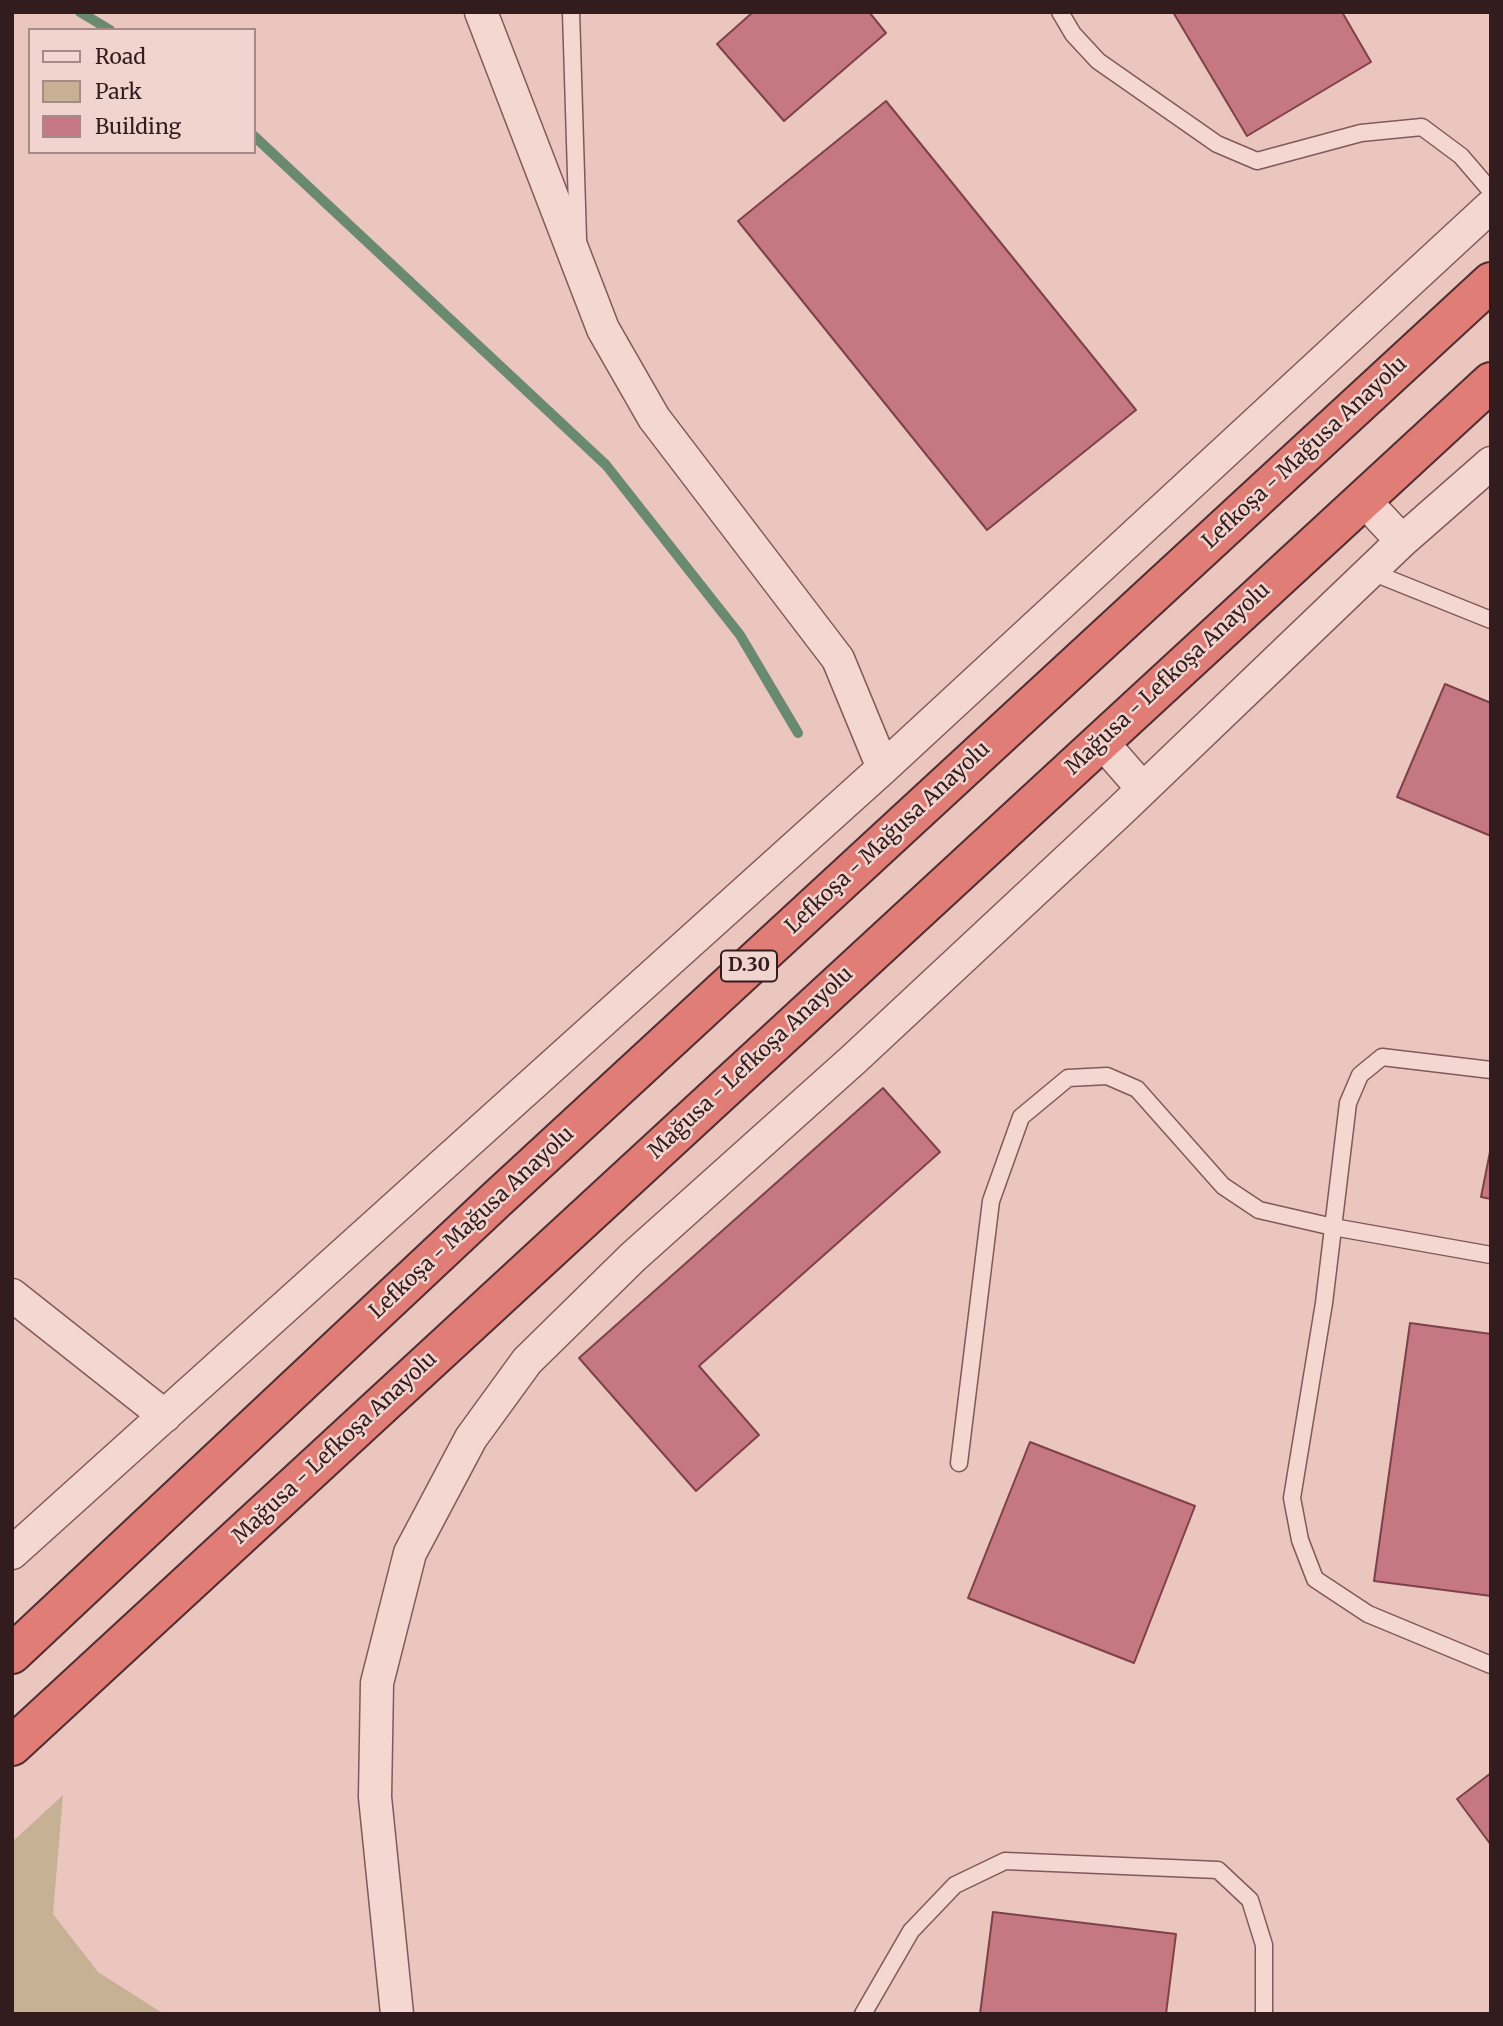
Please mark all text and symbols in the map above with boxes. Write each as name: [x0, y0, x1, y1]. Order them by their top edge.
legend: [28, 28, 256, 154]
text: Road: [95, 43, 146, 70]
text: Park: [95, 78, 142, 105]
text: Building: [95, 113, 181, 140]
street label: Lefkoşa - Mağusa Anayolu: [1198, 352, 1412, 554]
street label: Mağusa - Lefkoşa Anayolu: [1061, 578, 1275, 780]
street label: Lefkoşa - Mağusa Anayolu: [781, 737, 995, 939]
road number: D.30: [721, 950, 777, 982]
street label: Mağusa - Lefkoşa Anayolu: [644, 962, 858, 1164]
street label: Lefkoşa - Mağusa Anayolu: [365, 1122, 579, 1324]
street label: Mağusa - Lefkoşa Anayolu: [228, 1347, 442, 1549]

